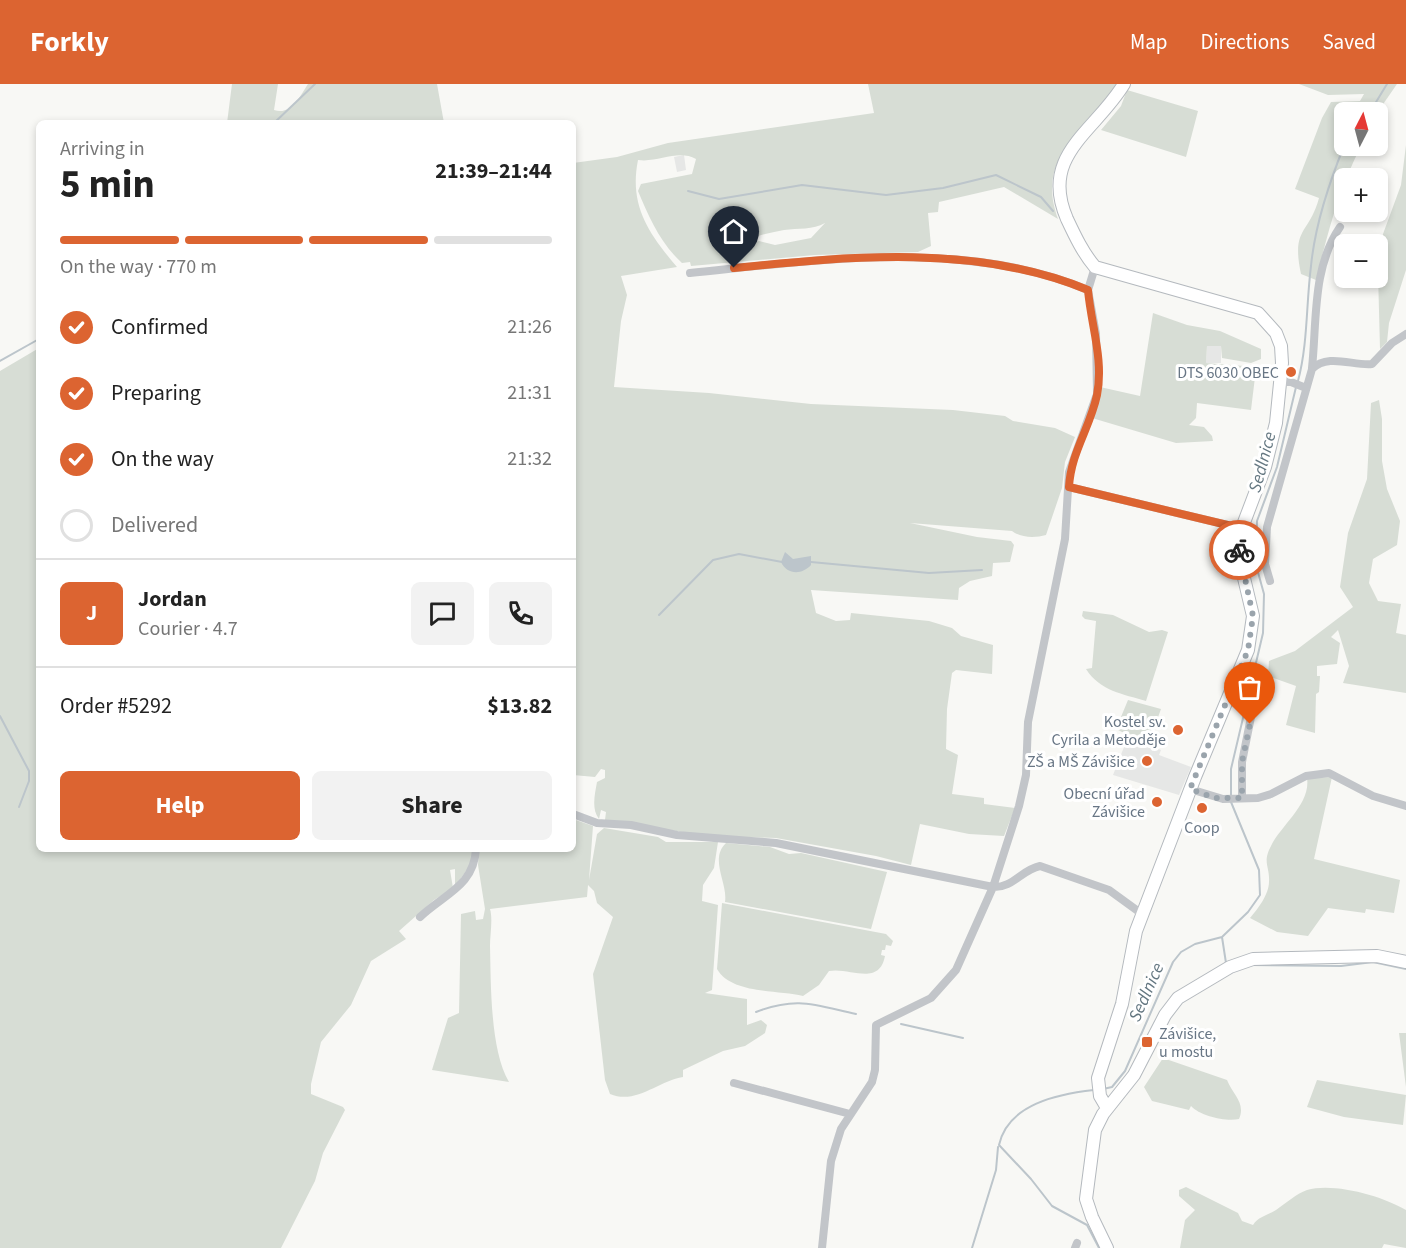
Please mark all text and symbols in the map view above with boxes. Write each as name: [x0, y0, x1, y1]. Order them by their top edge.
text: Forkly: [30, 22, 109, 62]
text: Map: [1130, 27, 1168, 57]
text: Directions: [1201, 27, 1289, 57]
text: Saved: [1322, 27, 1376, 57]
north arrow: [1334, 102, 1388, 156]
map controls: [1334, 102, 1388, 288]
text: Arriving in: [60, 135, 145, 163]
text: 21:39–21:44: [435, 155, 552, 187]
text: 5 min: [60, 157, 155, 213]
button: +: [1334, 168, 1388, 222]
pin: [708, 206, 759, 268]
icon: home: [717, 215, 750, 248]
button: −: [1334, 234, 1388, 288]
text: On the way · 770 m: [60, 253, 217, 281]
icon: check: [60, 311, 93, 344]
text: Confirmed: [111, 311, 208, 343]
text: 21:26: [507, 313, 552, 341]
place label: DTS 6030 OBEC: [1177, 362, 1279, 384]
marker: DTS 6030 OBEC: [1284, 365, 1298, 379]
icon: check: [60, 377, 93, 410]
text: Preparing: [111, 377, 201, 409]
text: 21:31: [507, 379, 552, 407]
water label: Sedlnice: [1242, 429, 1283, 495]
icon: check: [60, 443, 93, 476]
text: On the way: [111, 443, 214, 475]
text: 21:32: [507, 445, 552, 473]
text: Delivered: [111, 509, 198, 541]
courier: [1209, 520, 1269, 580]
icon: bike: [1223, 534, 1256, 567]
button: chat: [411, 582, 474, 645]
button: phone: [489, 582, 552, 645]
text: Jordan: [138, 583, 207, 615]
text: J: [86, 597, 97, 629]
text: Courier · 4.7: [138, 615, 238, 643]
pin: [1224, 662, 1275, 724]
icon: bag: [1233, 671, 1266, 704]
text: Order #5292: [60, 690, 172, 722]
text: $13.82: [487, 690, 552, 722]
place label: Kostel sv. Cyrila a Metoděje: [1052, 711, 1166, 751]
marker: Kostel sv. Cyrila a Metoděje: [1171, 723, 1185, 737]
place label: ZŠ a MŠ Závišice: [1027, 751, 1135, 773]
marker: ZŠ a MŠ Závišice: [1140, 754, 1154, 768]
button: Help: [60, 771, 300, 840]
button: Share: [312, 771, 552, 840]
place label: Obecní úřad Závišice: [1064, 783, 1145, 823]
marker: Obecní úřad Závišice: [1150, 795, 1164, 809]
marker: Coop: [1195, 801, 1209, 815]
place label: Coop: [1184, 817, 1220, 839]
water label: Sedlnice: [1122, 959, 1171, 1026]
place label: Závišice, u mostu: [1159, 1023, 1216, 1063]
marker: Závišice, u mostu: [1140, 1035, 1154, 1049]

